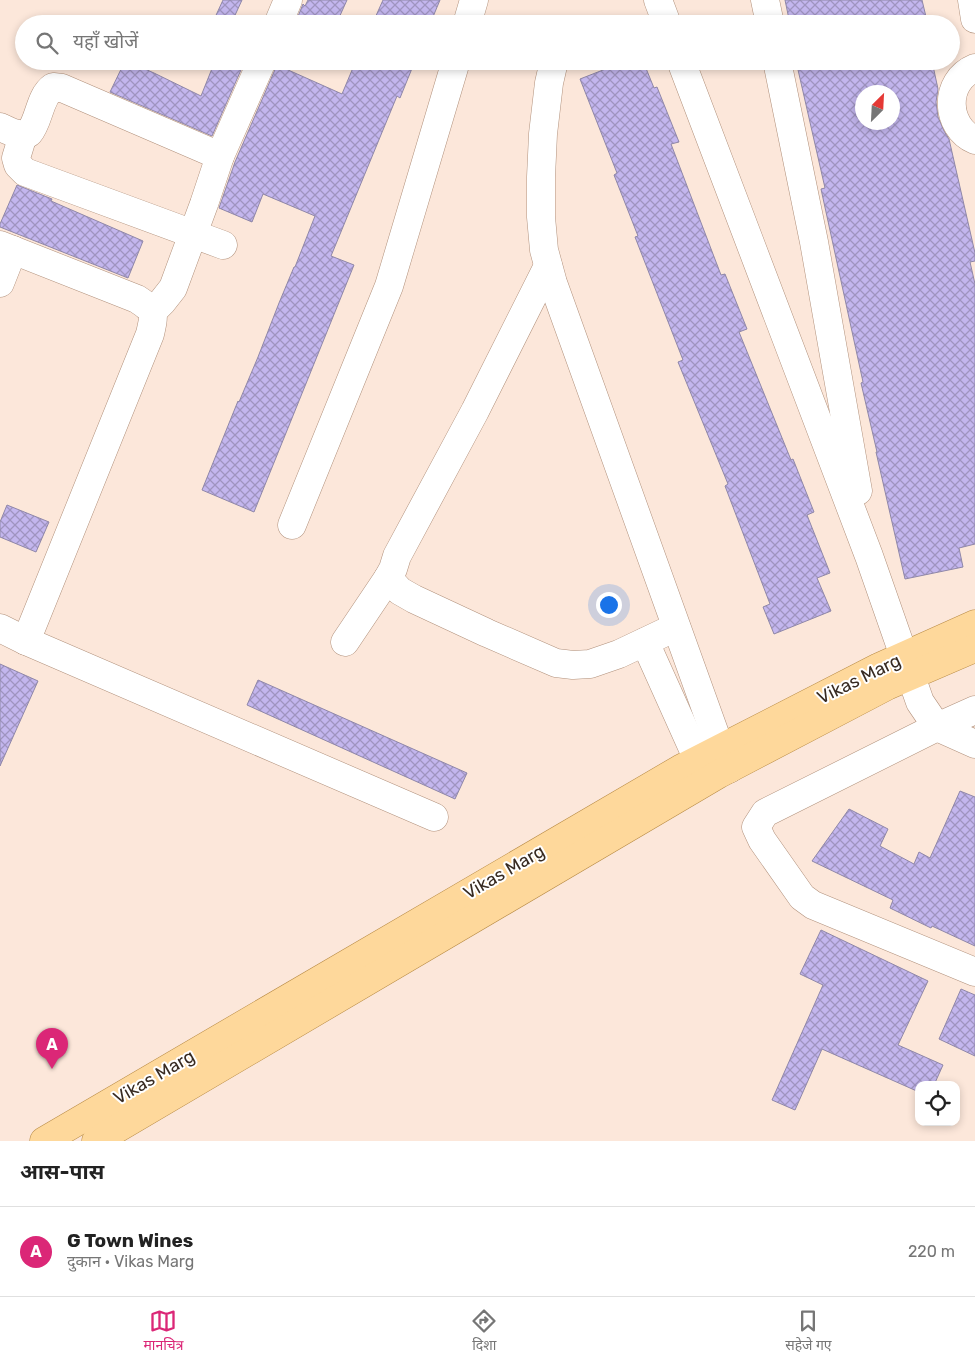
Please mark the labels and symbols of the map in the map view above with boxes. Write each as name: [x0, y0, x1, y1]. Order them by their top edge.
north arrow: [855, 85, 900, 130]
your location: [596, 592, 622, 618]
street label: Vikas Marg: [814, 649, 904, 709]
street label: Vikas Marg: [459, 840, 549, 904]
pin: A: [36, 1028, 68, 1069]
street label: Vikas Marg: [109, 1045, 199, 1109]

